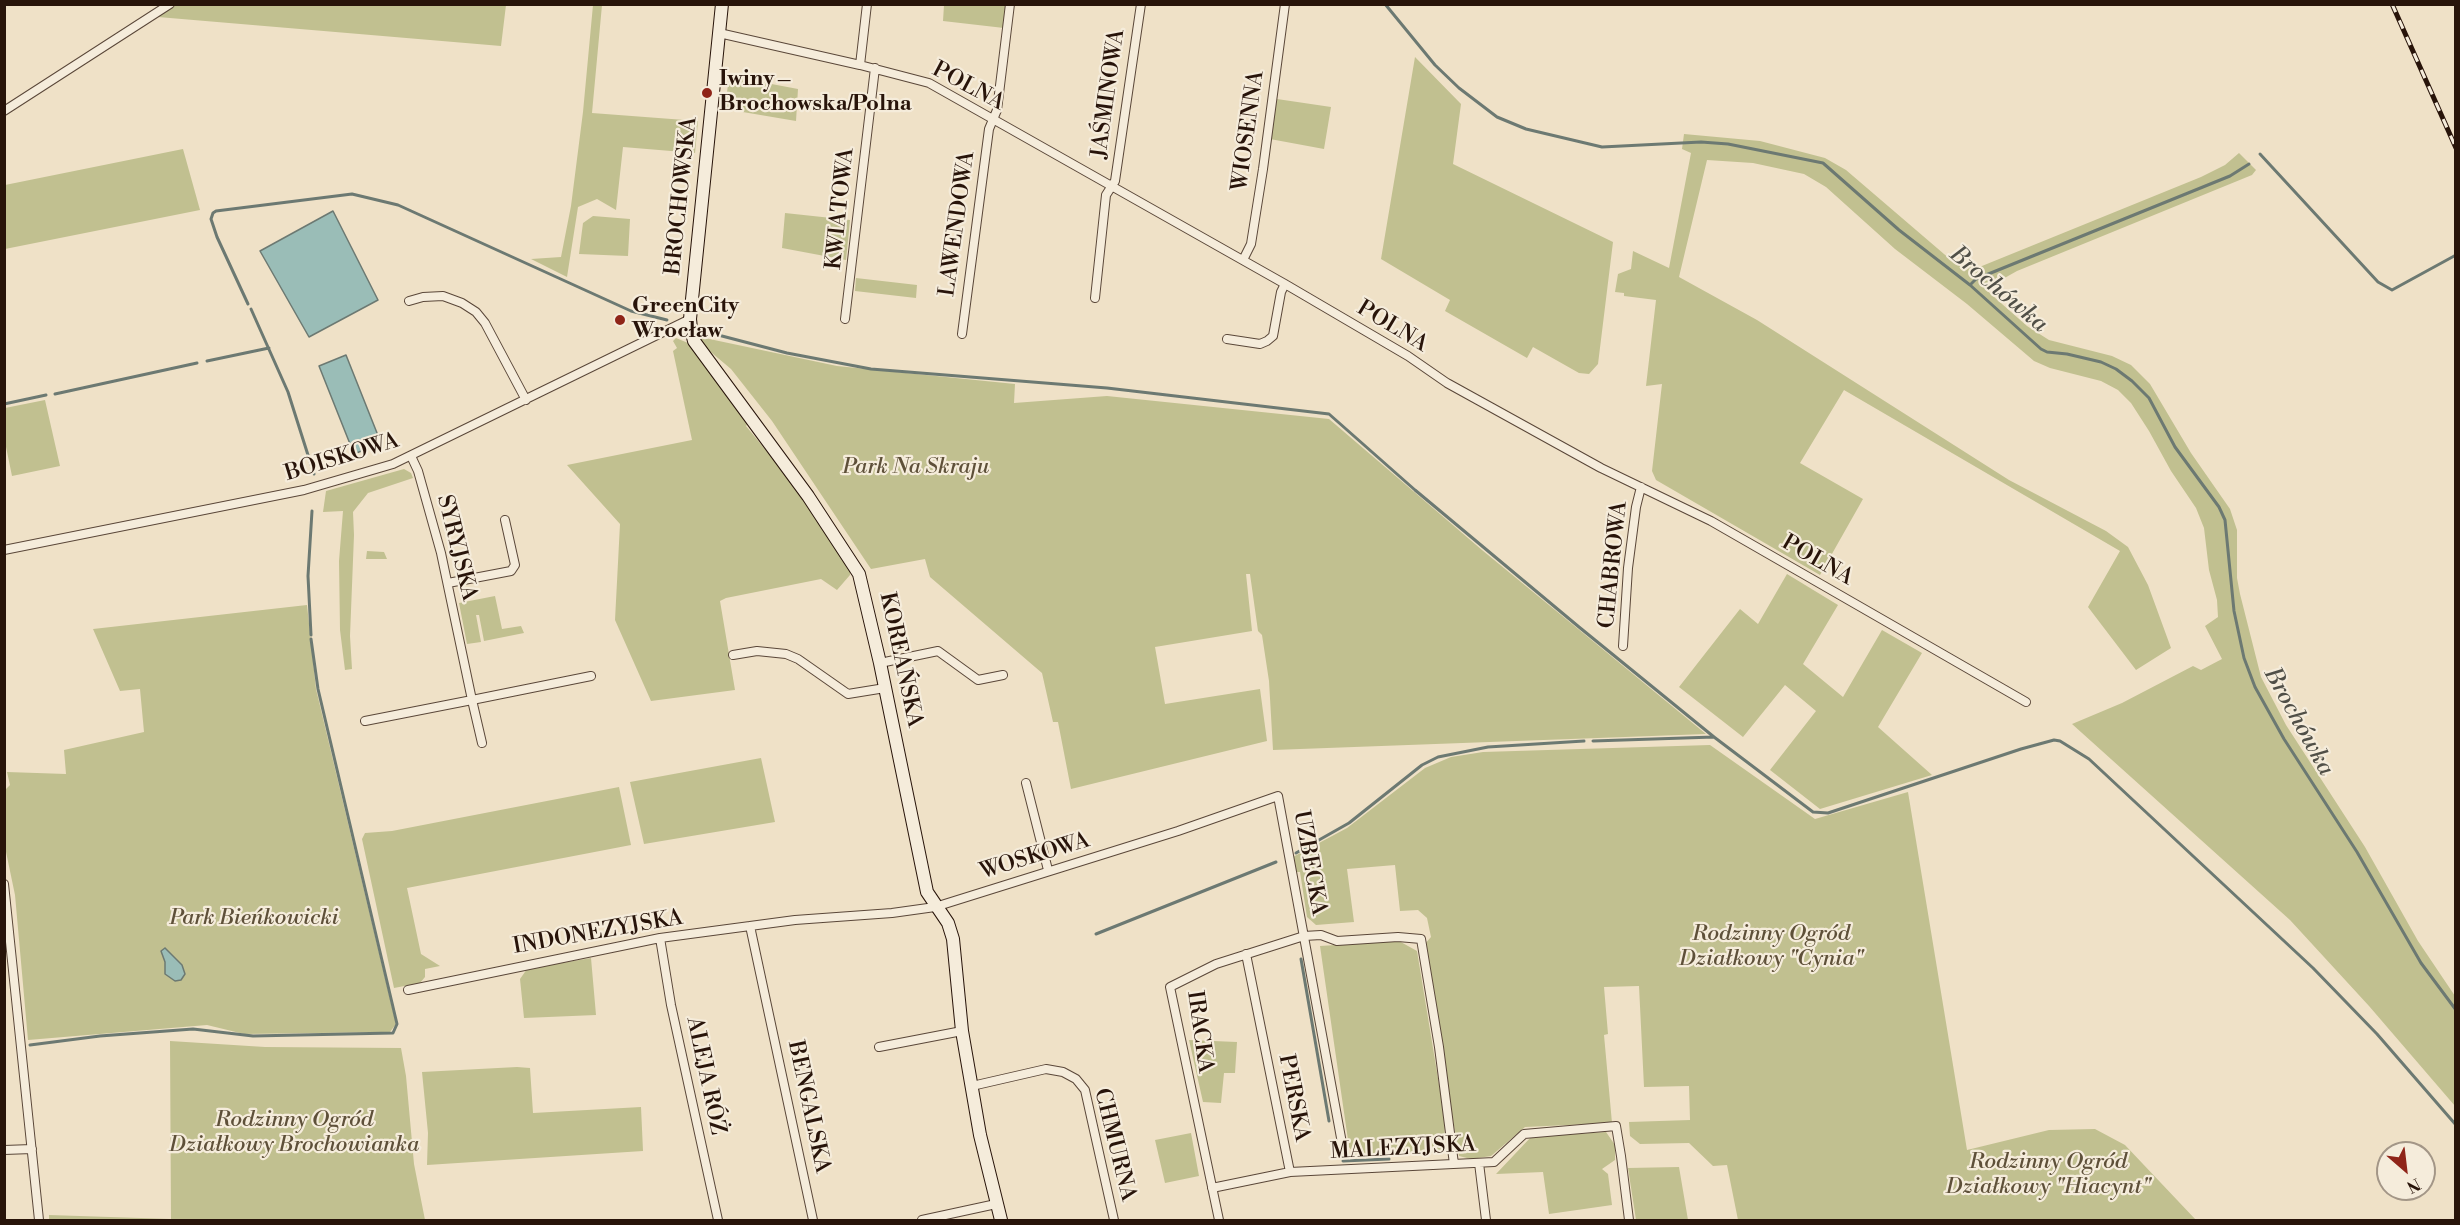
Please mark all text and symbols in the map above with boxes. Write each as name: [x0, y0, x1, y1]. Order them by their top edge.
street label: JAŚMINOWA: [1087, 28, 1131, 160]
street label: POLNA: [927, 57, 1009, 117]
place label: Iwiny – Brochowska/Polna: [719, 67, 912, 118]
street label: WIOSENNA: [1228, 69, 1270, 193]
marker: Iwiny – Brochowska/Polna: [700, 86, 714, 100]
street label: BROCHOWSKA: [661, 116, 703, 276]
street label: KWIATOWA: [821, 147, 861, 271]
street label: LAWENDOWA: [935, 150, 981, 298]
water label: Brochówka: [1943, 241, 2053, 339]
place label: GreenCity Wrocław: [632, 294, 739, 346]
street label: POLNA: [1352, 296, 1432, 358]
marker: GreenCity Wrocław: [613, 313, 627, 327]
street label: BOISKOWA: [282, 428, 402, 488]
park label: Park Na Skraju: [843, 455, 989, 481]
street label: SYRYJSKA: [430, 492, 482, 604]
street label: CHABROWA: [1594, 500, 1634, 630]
street label: POLNA: [1777, 530, 1857, 592]
street label: KOREAŃSKA: [873, 590, 927, 730]
water label: Brochówka: [2256, 663, 2340, 781]
street label: UZBECKA: [1287, 809, 1331, 917]
street label: WOSKOWA: [977, 828, 1093, 886]
street label: INDONEZYJSKA: [511, 905, 685, 961]
park label: Park Bieńkowicki: [169, 906, 339, 932]
park label: Rodzinny Ogród Działkowy "Cynia": [1679, 922, 1863, 974]
street label: IRACKA: [1180, 989, 1218, 1075]
street label: ALEJA RÓŻ: [680, 1015, 730, 1137]
street label: BENGALSKA: [781, 1038, 835, 1176]
street label: PERSKA: [1272, 1052, 1314, 1144]
street label: CHMURNA: [1087, 1086, 1141, 1204]
park label: Rodzinny Ogród Działkowy Brochowianka: [169, 1108, 419, 1160]
street label: MALEZYJSKA: [1329, 1132, 1477, 1166]
north arrow: [2376, 1141, 2436, 1201]
park label: Rodzinny Ogród Działkowy "Hiacynt": [1946, 1150, 2150, 1202]
text: N: [2403, 1173, 2424, 1197]

